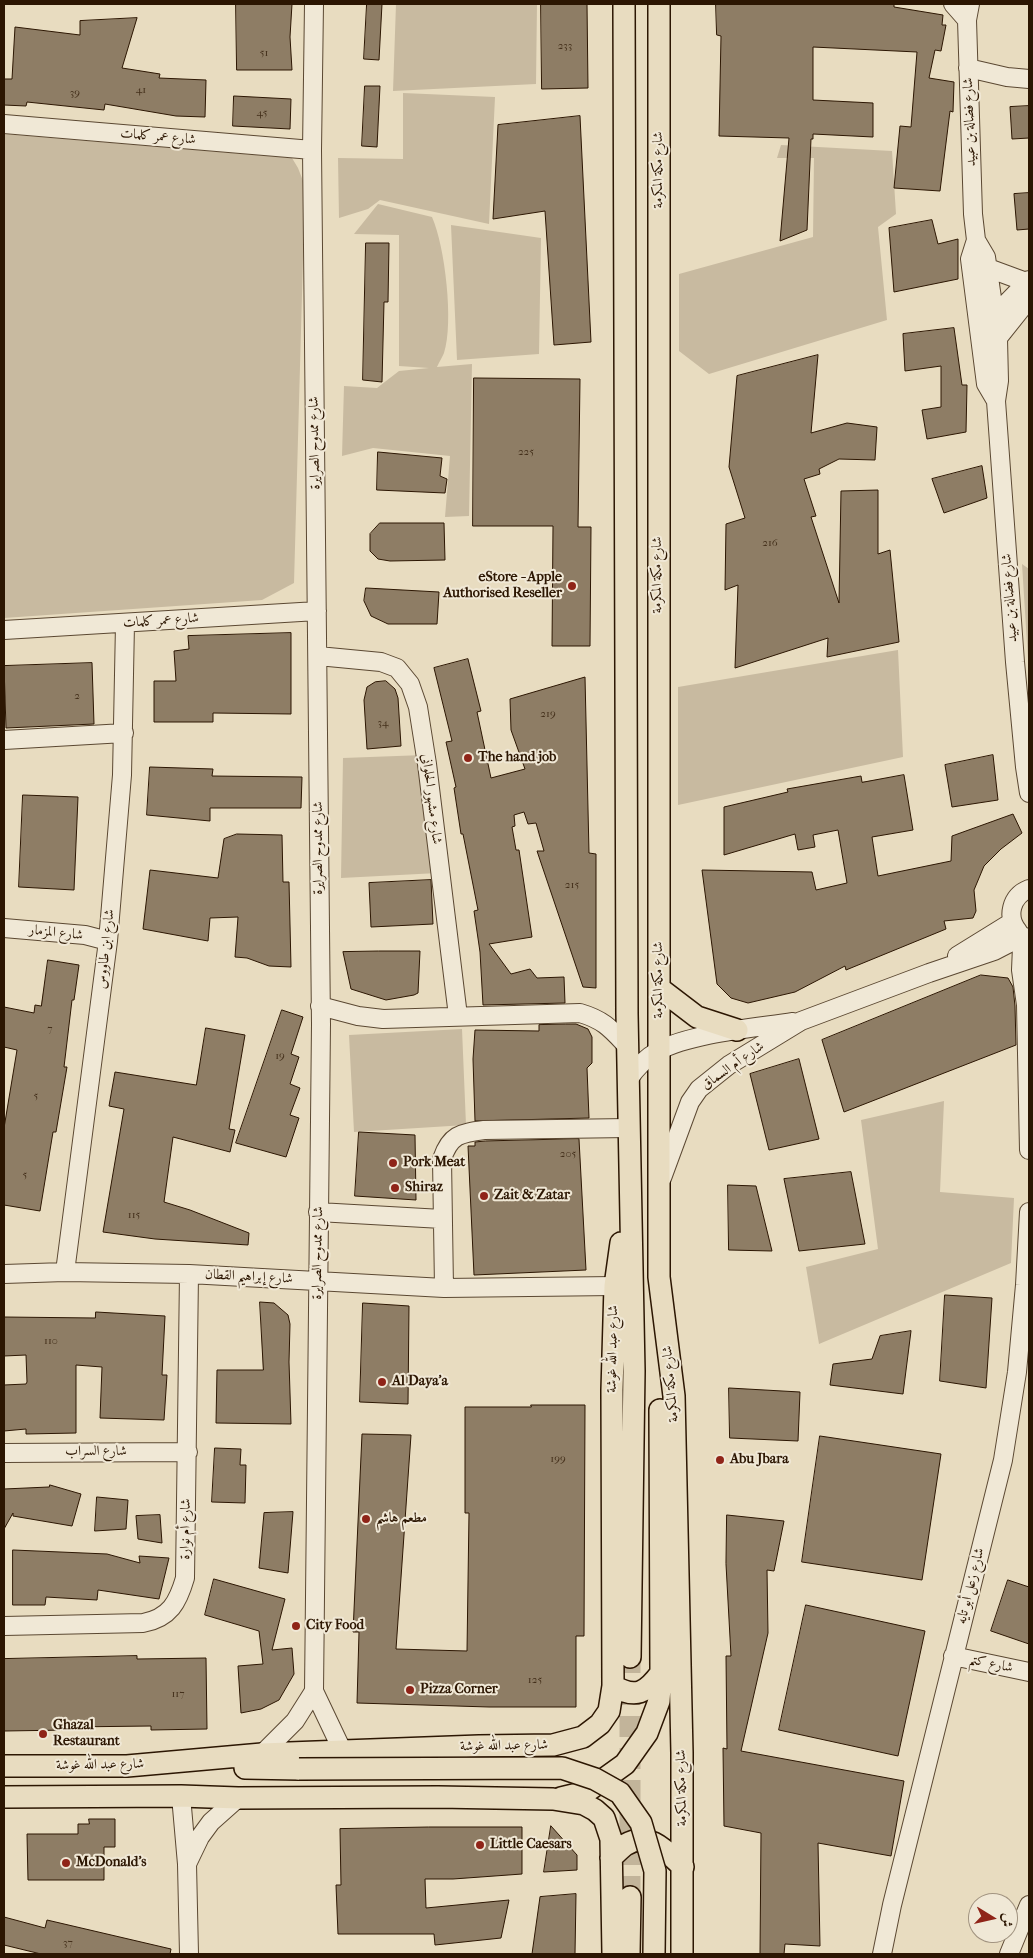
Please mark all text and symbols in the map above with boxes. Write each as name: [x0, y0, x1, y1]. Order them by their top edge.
house number: 233: [558, 39, 572, 53]
house number: 51: [260, 46, 268, 60]
street label: شارع فضالة بن عبيد: [960, 77, 980, 167]
house number: 41: [136, 83, 146, 97]
house number: 39: [70, 86, 80, 100]
house number: 45: [257, 106, 267, 120]
street label: شارع عمر كلمات: [119, 125, 197, 149]
street label: شارع مكة المكرمة: [651, 132, 667, 208]
street label: شارع ممدوح الصرايرة: [306, 396, 324, 490]
house number: 225: [518, 445, 534, 459]
house number: 216: [762, 536, 778, 550]
street label: شارع مكة المكرمة: [650, 537, 666, 613]
street label: شارع فضالة بن عبيد: [999, 553, 1021, 643]
place label: eStore - Apple Authorised Reseller: [443, 570, 562, 602]
marker: eStore - Apple Authorised Reseller: [566, 580, 578, 592]
street label: شارع عمر كلمات: [123, 610, 199, 632]
house number: 2: [74, 689, 80, 703]
house number: 219: [540, 707, 556, 721]
house number: 34: [377, 716, 389, 730]
place label: The hand job: [478, 750, 556, 766]
marker: The hand job: [462, 752, 474, 764]
street label: شارع مشهور الحلواني: [417, 753, 445, 845]
street label: شارع ممدوح الصرايرة: [311, 801, 327, 895]
house number: 215: [565, 878, 579, 892]
street label: شارع ابن طاووس: [93, 908, 119, 990]
street label: شارع المزمار: [28, 922, 84, 944]
street label: شارع مكة المكرمة: [651, 942, 667, 1018]
house number: 7: [47, 1022, 53, 1036]
street label: شارع أم السماق: [698, 1038, 768, 1094]
house number: 19: [275, 1049, 285, 1063]
house number: 5: [34, 1089, 38, 1103]
house number: 205: [560, 1147, 576, 1161]
place label: Pork Meat: [403, 1155, 465, 1171]
marker: Pork Meat: [387, 1157, 399, 1169]
house number: 5: [23, 1168, 27, 1182]
place label: Shiraz: [405, 1180, 443, 1196]
marker: Shiraz: [389, 1182, 401, 1194]
place label: Zait & Zatar: [494, 1188, 570, 1204]
marker: Zait & Zatar: [478, 1190, 490, 1202]
street label: شارع ممدوح الصرايرة: [309, 1206, 327, 1300]
house number: 115: [128, 1208, 140, 1222]
street label: شارع إبراهيم القطان: [205, 1266, 293, 1288]
street label: شارع عبد الله غوشة: [604, 1305, 622, 1393]
house number: 110: [44, 1334, 58, 1348]
street label: شارع مكة المكرمة: [659, 1345, 683, 1423]
place label: Al Daya'a: [392, 1374, 448, 1390]
marker: Al Daya'a: [376, 1376, 388, 1388]
street label: شارع السراب: [65, 1444, 127, 1460]
house number: 199: [550, 1452, 566, 1466]
place label: Abu Jbara: [730, 1452, 789, 1468]
marker: Abu Jbara: [714, 1454, 726, 1466]
street label: شارع أم نوارة: [177, 1498, 195, 1560]
place label: مطعم هاشم: [376, 1511, 427, 1527]
marker: مطعم هاشم: [360, 1513, 372, 1525]
street label: شارع زعل أبو تايه: [953, 1546, 989, 1626]
place label: City Food: [306, 1618, 364, 1634]
marker: City Food: [290, 1620, 302, 1632]
street label: شارع كتم: [968, 1651, 1014, 1677]
house number: 125: [528, 1673, 542, 1687]
place label: Pizza Corner: [420, 1682, 498, 1698]
marker: Pizza Corner: [404, 1684, 416, 1696]
house number: 117: [171, 1687, 185, 1701]
place label: Ghazal Restaurant: [53, 1718, 120, 1750]
marker: Ghazal Restaurant: [37, 1728, 49, 1740]
street label: شارع عبد الله غوشة: [460, 1737, 548, 1755]
street label: شارع مكة المكرمة: [673, 1749, 691, 1827]
street label: شارع عبد الله غوشة: [56, 1756, 144, 1774]
place label: Little Caesars: [490, 1837, 572, 1853]
marker: Little Caesars: [474, 1839, 486, 1851]
place label: McDonald's: [76, 1855, 147, 1871]
marker: McDonald's: [60, 1857, 72, 1869]
north arrow: [968, 1893, 1018, 1943]
text: ش: [998, 1912, 1017, 1928]
house number: 37: [63, 1936, 73, 1950]

